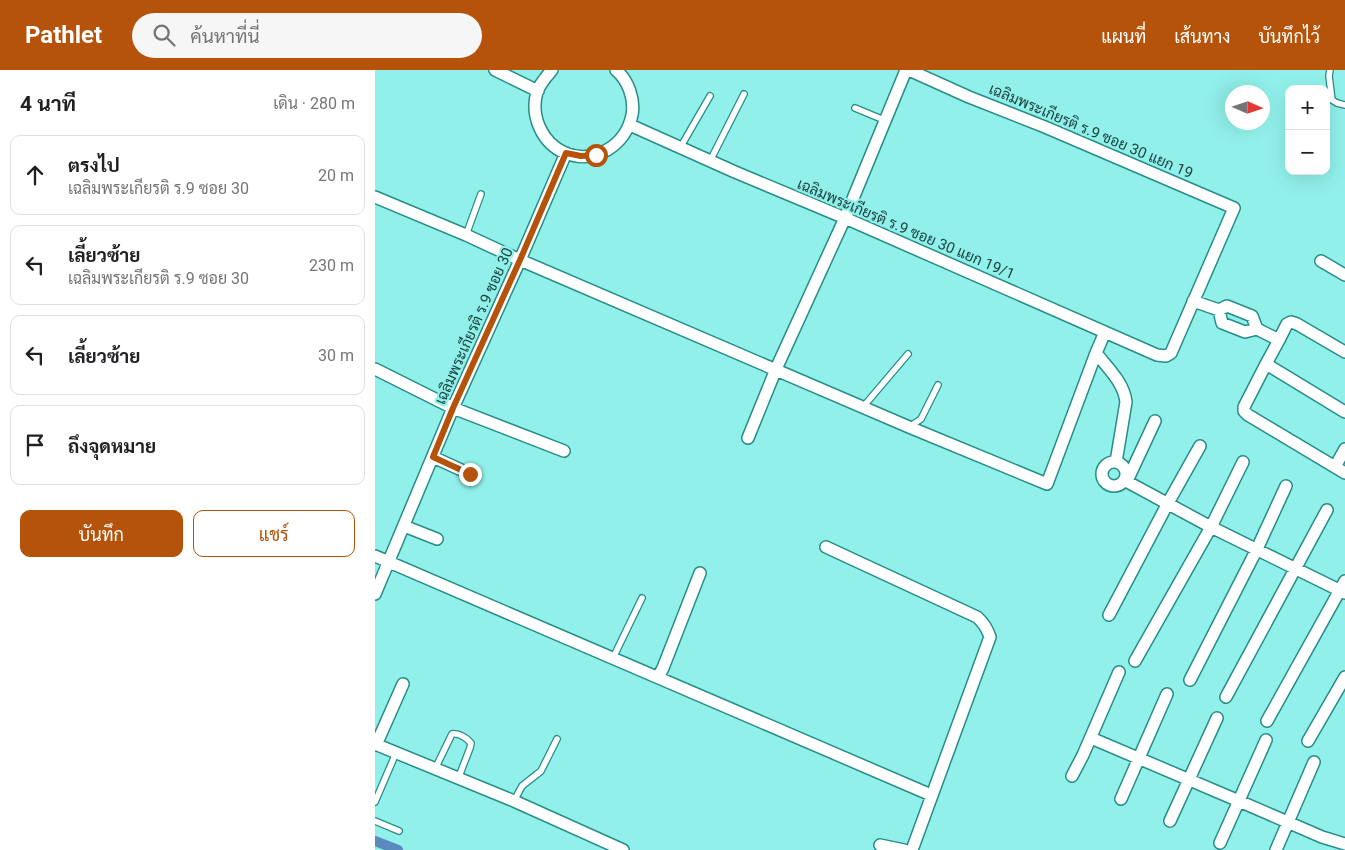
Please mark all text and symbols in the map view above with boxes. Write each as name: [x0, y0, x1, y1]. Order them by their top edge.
search box: [132, 13, 482, 58]
text: Pathlet: [25, 21, 102, 49]
icon: search: [150, 21, 178, 49]
text: ค้นหาที่นี่: [190, 25, 260, 48]
text: แผนที่: [1101, 26, 1146, 47]
text: เส้นทาง: [1174, 26, 1230, 47]
text: บันทึกไว้: [1258, 26, 1320, 47]
street label: เฉลิมพระเกียรติ ร.9 ซอย 30 แยก 19: [986, 79, 1196, 182]
north arrow: [1225, 85, 1270, 130]
map controls: [1285, 85, 1330, 175]
button: +: [1285, 85, 1330, 130]
text: 4 นาที: [20, 92, 76, 116]
text: เดิน · 280 m: [273, 94, 355, 113]
button: −: [1285, 130, 1330, 175]
route start: [585, 144, 608, 167]
text: ตรงไป: [68, 154, 120, 177]
icon: ahead: [21, 161, 49, 189]
text: 20 m: [318, 166, 354, 185]
street label: เฉลิมพระเกียรติ ร.9 ซอย 30 แยก 19/1: [795, 174, 1018, 283]
text: เฉลิมพระเกียรติ ร.9 ซอย 30: [68, 179, 249, 198]
text: เลี้ยวซ้าย: [68, 244, 140, 267]
street label: เฉลิมพระเกียรติ ร.9 ซอย 30: [430, 244, 517, 407]
icon: left: [21, 251, 49, 279]
text: 230 m: [309, 256, 354, 275]
text: เฉลิมพระเกียรติ ร.9 ซอย 30: [68, 269, 249, 288]
icon: left: [21, 341, 49, 369]
text: เลี้ยวซ้าย: [68, 345, 140, 368]
text: 30 m: [318, 346, 354, 365]
icon: arrive: [21, 431, 49, 459]
text: ถึงจุดหมาย: [68, 435, 156, 458]
route end: [459, 463, 482, 486]
button: บันทึก: [20, 510, 183, 557]
button: แชร์: [193, 510, 355, 557]

